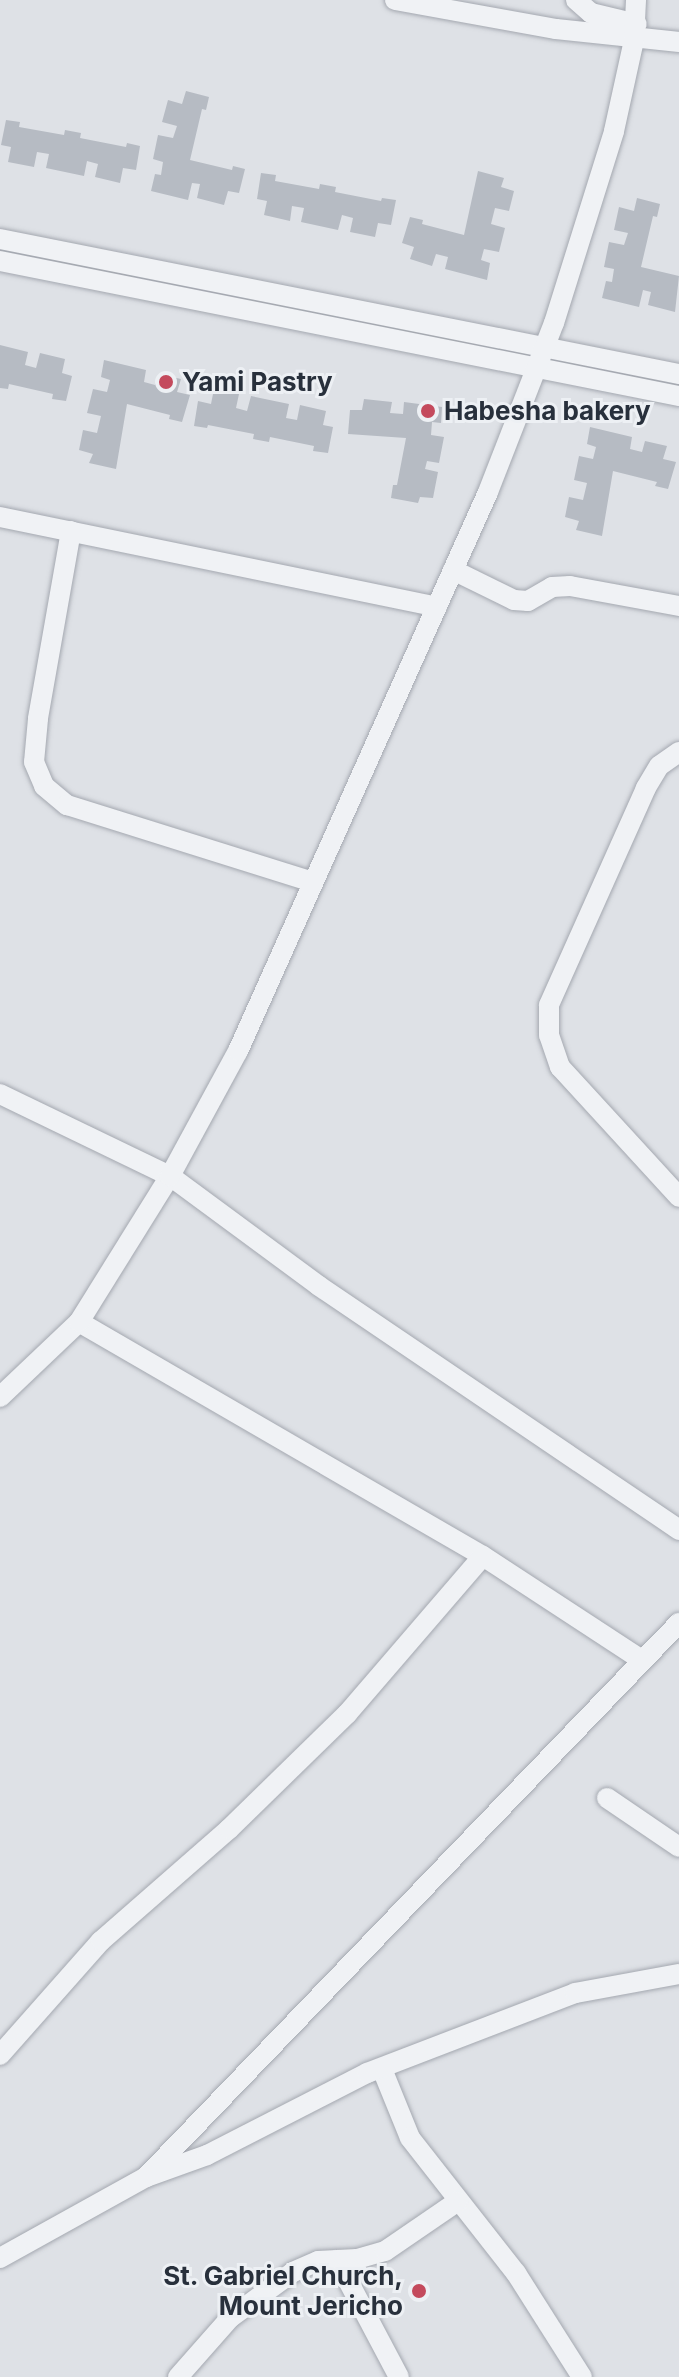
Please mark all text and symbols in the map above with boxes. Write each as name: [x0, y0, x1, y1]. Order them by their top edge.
place label: Yami Pastry: [182, 366, 333, 398]
marker: Yami Pastry: [157, 373, 175, 391]
place label: Habesha bakery: [444, 395, 651, 427]
marker: Habesha bakery: [419, 402, 437, 420]
place label: St. Gabriel Church, Mount Jericho: [162, 2260, 403, 2322]
marker: St. Gabriel Church, Mount Jericho: [410, 2282, 428, 2300]

